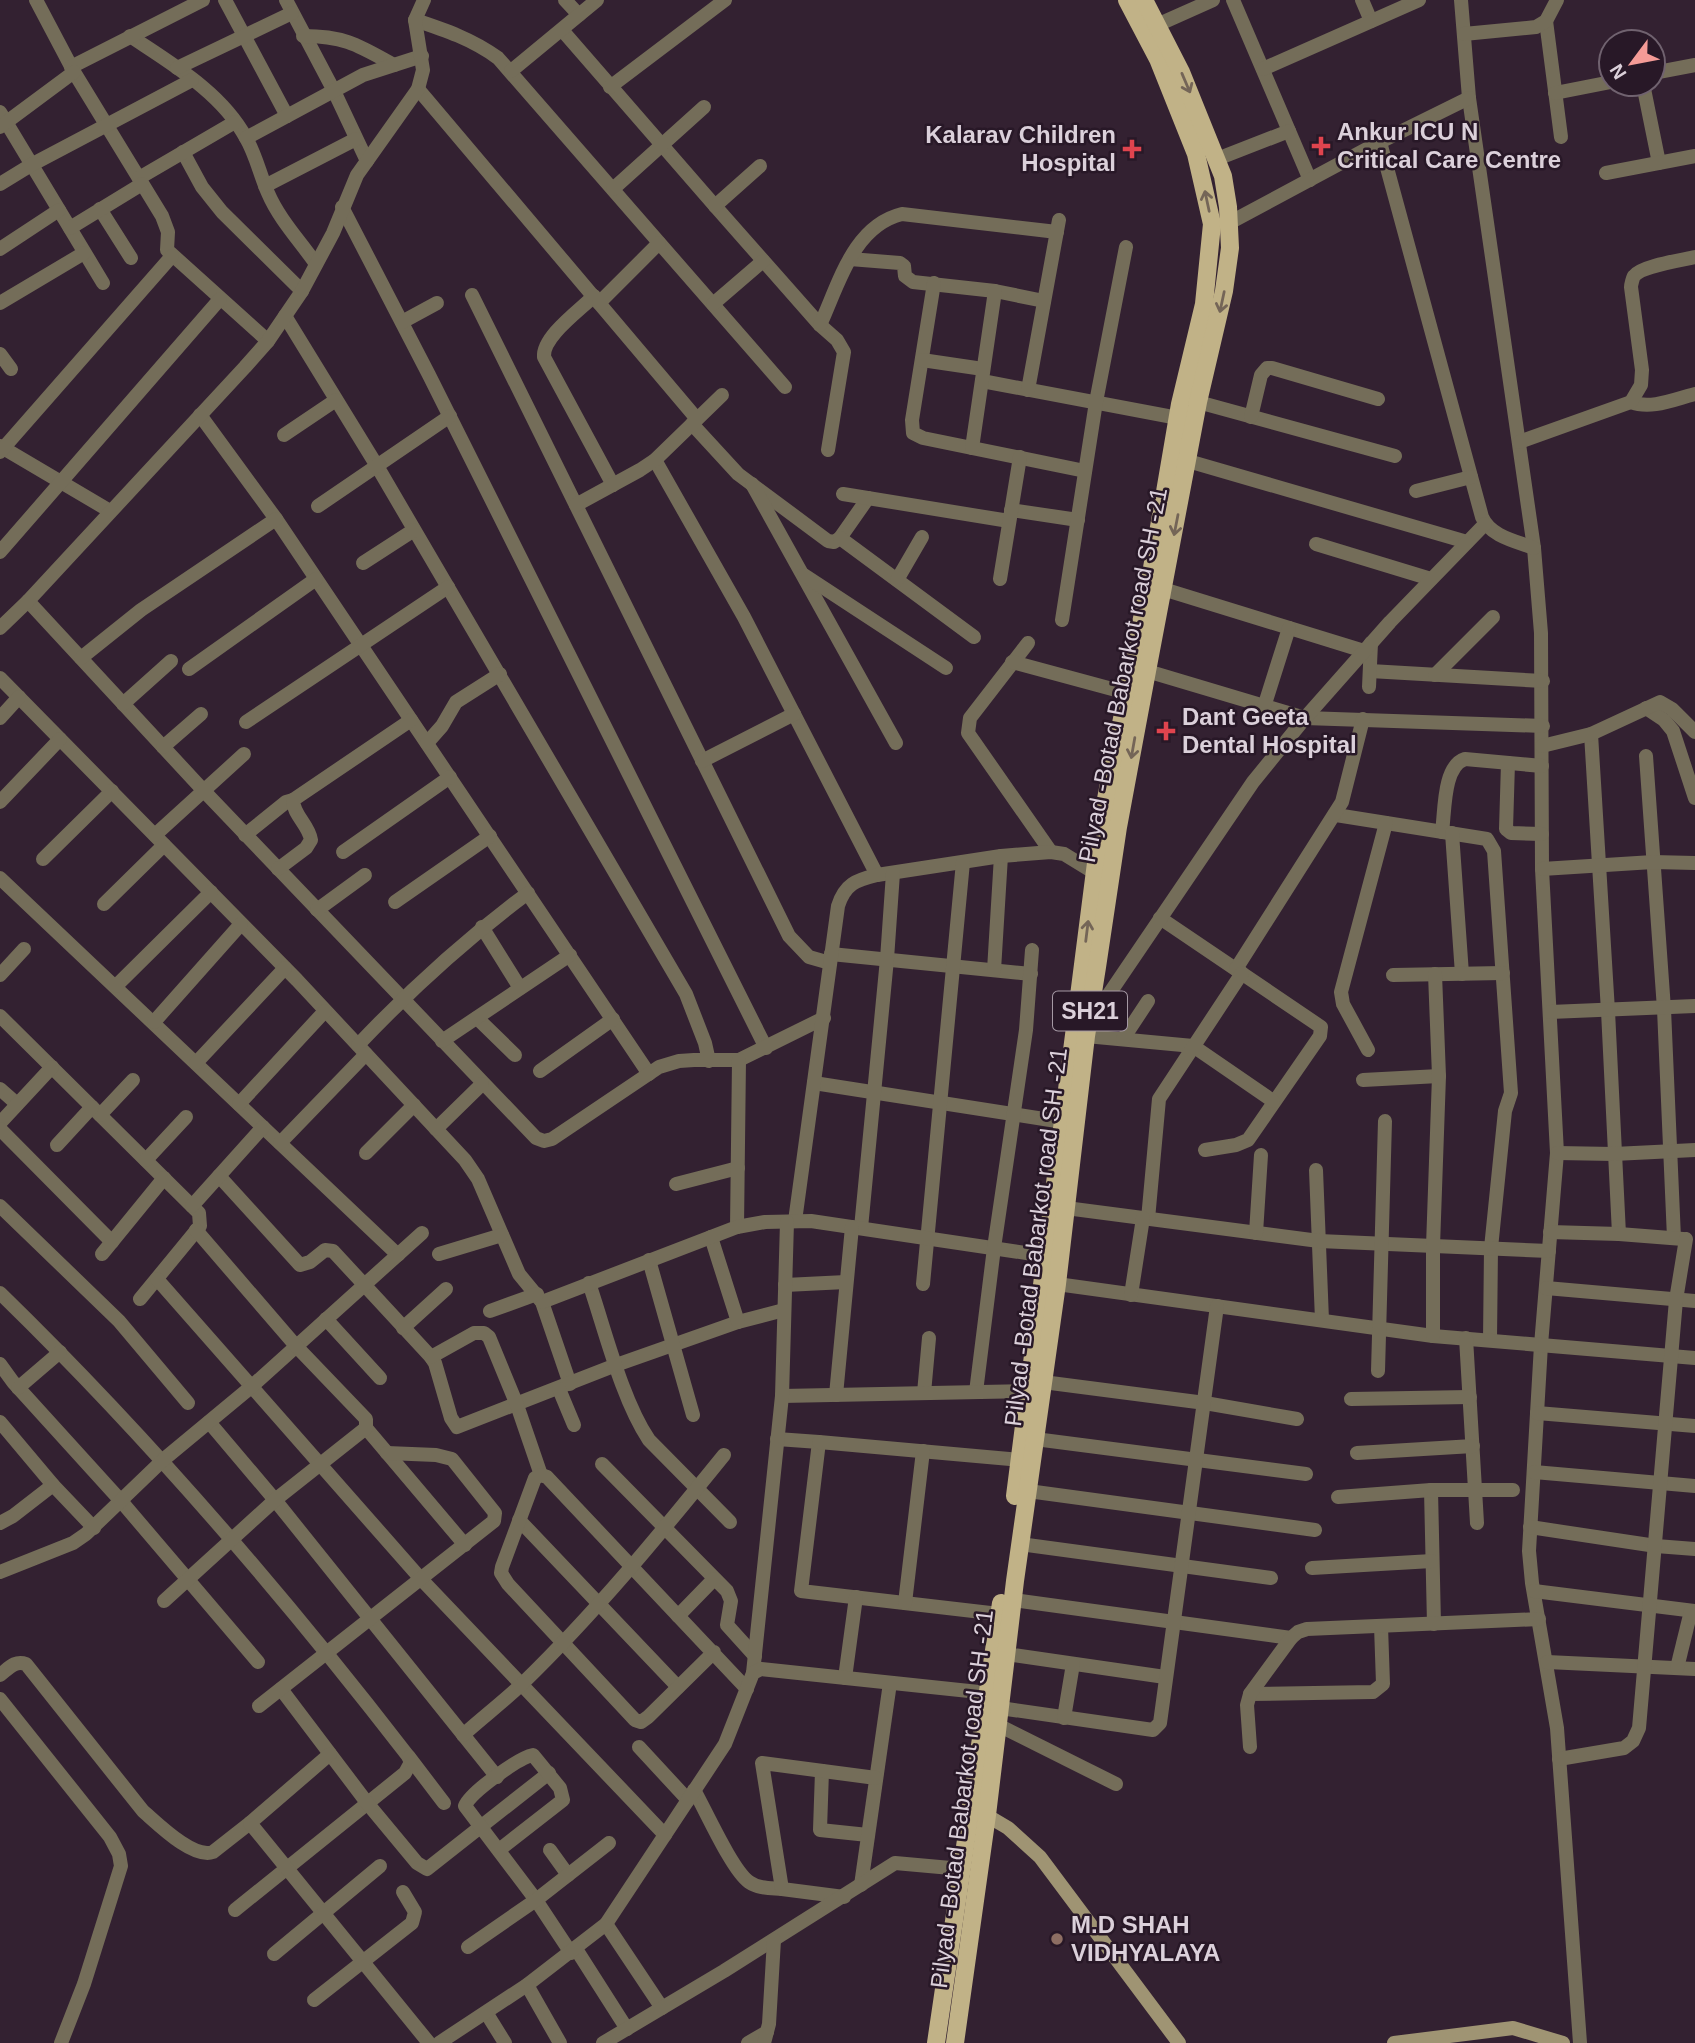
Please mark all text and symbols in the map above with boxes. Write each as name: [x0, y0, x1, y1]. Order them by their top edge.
north arrow: [1597, 28, 1667, 98]
text: N: [1605, 60, 1631, 83]
one-way arrow: [1180, 71, 1193, 93]
place label: Ankur ICU N Critical Care Centre: [1337, 118, 1561, 173]
place label: Kalarav Children Hospital: [925, 121, 1116, 176]
marker: Ankur ICU N Critical Care Centre: [1311, 136, 1331, 156]
marker: Kalarav Children Hospital: [1122, 139, 1142, 159]
one-way arrow: [1199, 191, 1212, 213]
one-way arrow: [1214, 290, 1228, 313]
street label: Pilyad -Botad Babarkot road SH -21: [1073, 485, 1172, 865]
one-way arrow: [1168, 513, 1182, 535]
place label: Dant Geeta Dental Hospital: [1182, 703, 1357, 758]
marker: Dant Geeta Dental Hospital: [1156, 721, 1176, 741]
one-way arrow: [1126, 736, 1139, 759]
one-way arrow: [1081, 921, 1094, 943]
road number: SH21: [1053, 992, 1127, 1030]
street label: Pilyad -Botad Babarkot road SH -21: [999, 1046, 1072, 1428]
street label: Pilyad -Botad Babarkot road SH -21: [925, 1608, 998, 1990]
place label: M.D SHAH VIDHYALAYA: [1071, 1911, 1220, 1966]
marker: M.D SHAH VIDHYALAYA: [1049, 1931, 1065, 1947]

